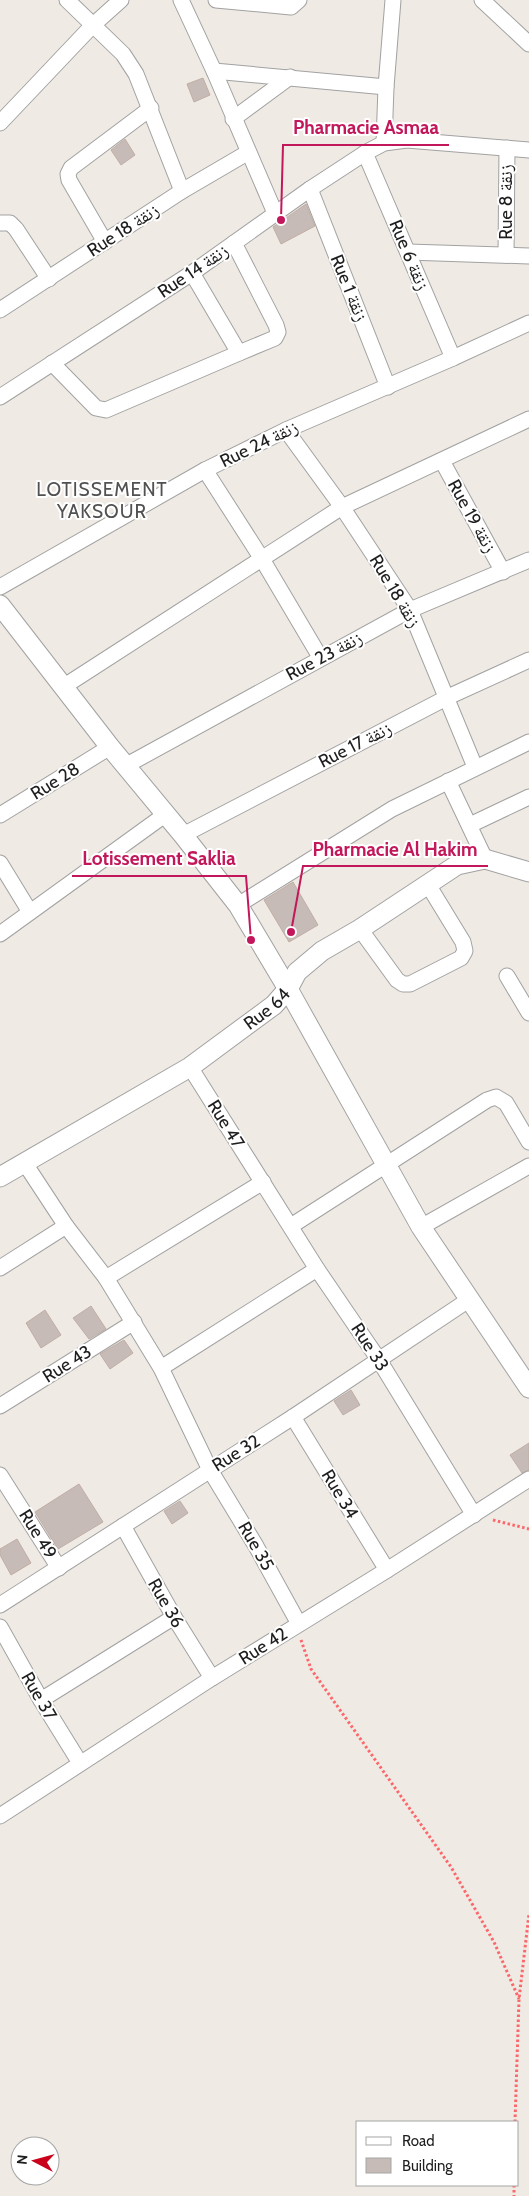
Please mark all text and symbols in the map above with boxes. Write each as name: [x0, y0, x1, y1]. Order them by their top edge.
callout: Pharmacie Asmaa: [283, 111, 449, 145]
text: Pharmacie Asmaa: [293, 116, 440, 139]
street label: Rue 8 زنقة: [495, 164, 517, 240]
street label: Rue 18 زنقة: [83, 199, 163, 261]
street label: Rue 6 زنقة: [384, 216, 434, 294]
street label: Rue 14 زنقة: [153, 239, 233, 303]
street label: Rue 1 زنقة: [326, 251, 372, 325]
street label: Rue 24 زنقة: [216, 416, 302, 472]
street label: Rue 19 زنقة: [443, 475, 501, 557]
district label: LOTISSEMENT YAKSOUR: [36, 478, 168, 523]
street label: Rue 18 زنقة: [365, 551, 425, 631]
street label: Rue 23 زنقة: [282, 627, 366, 685]
street label: Rue 17 زنقة: [315, 717, 395, 773]
street label: Rue 28: [26, 757, 84, 805]
callout: Pharmacie Al Hakim: [303, 832, 488, 866]
text: Pharmacie Al Hakim: [312, 838, 478, 861]
callout: Lotissement Saklia: [72, 842, 246, 876]
text: Lotissement Saklia: [82, 847, 236, 870]
street label: Rue 64: [239, 983, 295, 1035]
street label: Rue 47: [203, 1096, 249, 1152]
street label: Rue 33: [346, 1319, 394, 1375]
street label: Rue 43: [38, 1341, 96, 1387]
street label: Rue 32: [208, 1430, 264, 1476]
street label: Rue 34: [317, 1465, 363, 1523]
street label: Rue 49: [14, 1505, 62, 1563]
street label: Rue 35: [233, 1518, 279, 1574]
street label: Rue 36: [143, 1574, 189, 1632]
street label: Rue 42: [235, 1623, 291, 1669]
street label: Rue 37: [16, 1668, 62, 1724]
legend: [356, 2121, 519, 2186]
text: Road: [402, 2132, 435, 2150]
north arrow: [10, 2136, 60, 2186]
text: N: [13, 2154, 32, 2166]
text: Building: [402, 2157, 453, 2175]

